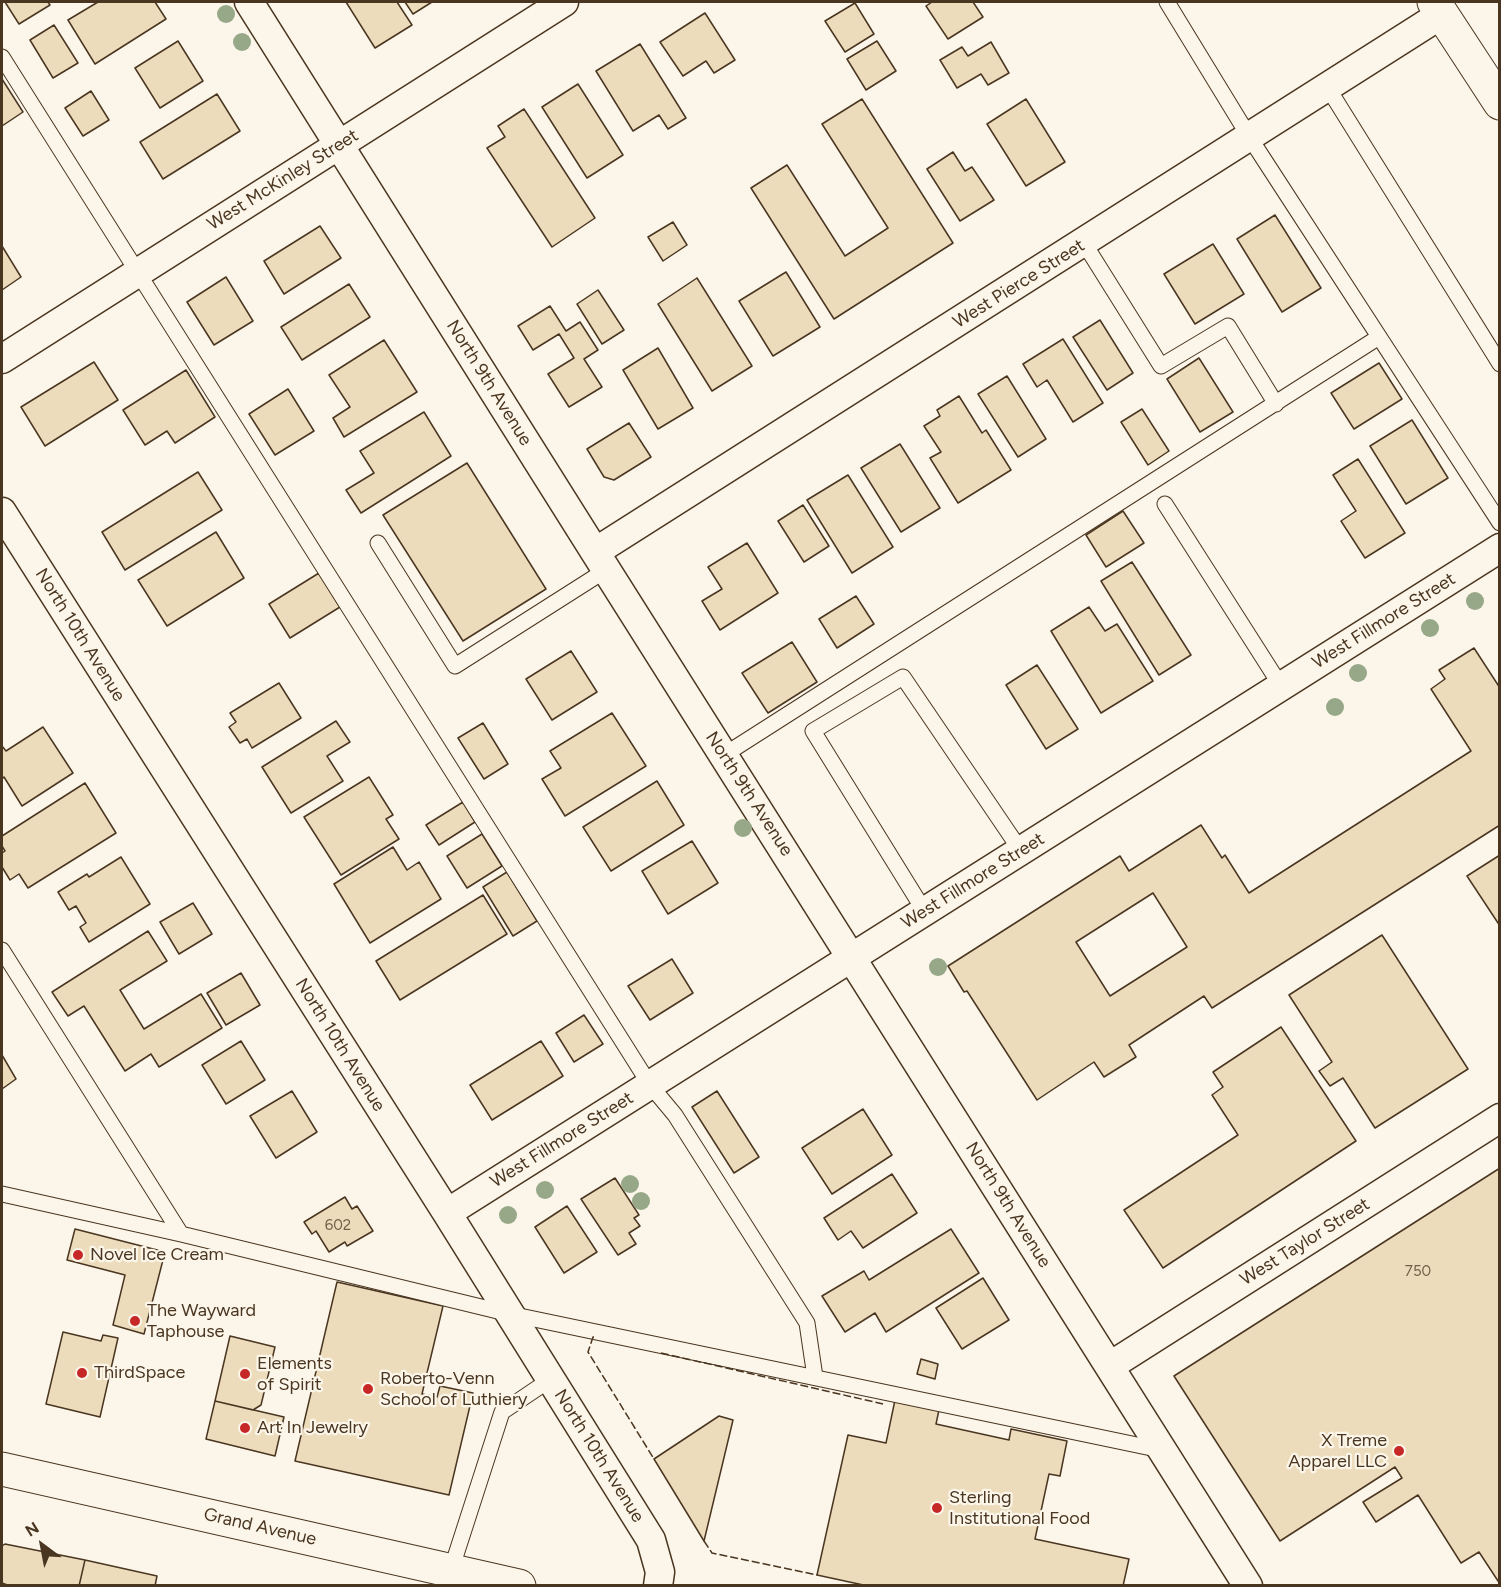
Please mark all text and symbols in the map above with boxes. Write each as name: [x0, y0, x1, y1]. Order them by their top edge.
street label: West McKinley Street: [203, 125, 363, 235]
street label: West Pierce Street: [949, 235, 1089, 333]
street label: North 9th Avenue: [442, 316, 536, 450]
street label: North 10th Avenue: [30, 564, 130, 706]
street label: West Fillmore Street: [1309, 568, 1459, 674]
street label: North 9th Avenue: [701, 728, 797, 860]
street label: West Fillmore Street: [898, 828, 1048, 934]
street label: North 10th Avenue: [290, 974, 390, 1116]
street label: West Fillmore Street: [487, 1087, 637, 1193]
street label: North 9th Avenue: [961, 1138, 1055, 1272]
street label: West Taylor Street: [1236, 1193, 1374, 1291]
house number: 602: [325, 1217, 351, 1235]
place label: Novel Ice Cream: [90, 1244, 224, 1266]
marker: Novel Ice Cream: [71, 1248, 85, 1262]
house number: 750: [1405, 1263, 1431, 1281]
place label: The Wayward Taphouse: [147, 1300, 256, 1342]
marker: The Wayward Taphouse: [128, 1314, 142, 1328]
place label: Elements of Spirit: [257, 1353, 332, 1396]
place label: ThirdSpace: [94, 1362, 185, 1384]
marker: ThirdSpace: [75, 1366, 89, 1380]
marker: Elements of Spirit: [238, 1367, 252, 1381]
place label: Roberto-Venn School of Luthiery: [380, 1368, 527, 1410]
marker: Roberto-Venn School of Luthiery: [361, 1382, 375, 1396]
street label: North 10th Avenue: [549, 1385, 649, 1527]
place label: Art In Jewelry: [257, 1417, 368, 1439]
marker: Art In Jewelry: [238, 1421, 252, 1435]
place label: X Treme Apparel LLC: [1288, 1430, 1387, 1472]
marker: X Treme Apparel LLC: [1392, 1444, 1406, 1458]
place label: Sterling Institutional Food: [949, 1487, 1090, 1530]
marker: Sterling Institutional Food: [930, 1501, 944, 1515]
street label: Grand Avenue: [202, 1504, 318, 1550]
north arrow: [12, 1515, 72, 1575]
text: N: [22, 1518, 42, 1541]

